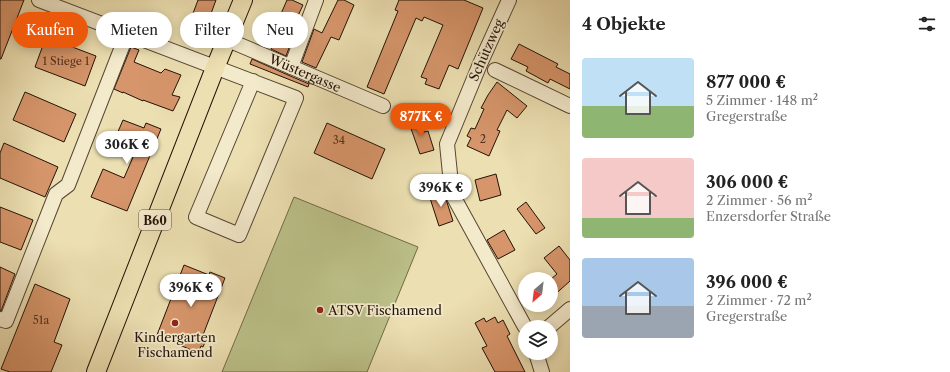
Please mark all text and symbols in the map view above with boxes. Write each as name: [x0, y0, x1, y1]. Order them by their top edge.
chip: Kaufen: [12, 12, 88, 48]
chip: Mieten: [96, 12, 172, 48]
chip: Filter: [180, 12, 244, 48]
chip: Neu: [252, 12, 308, 48]
icon: filters: [916, 13, 938, 35]
text: 4 Objekte: [582, 14, 666, 34]
street label: Schützweg: [465, 16, 507, 84]
street label: Wüstergasse: [266, 50, 344, 95]
house number: 1 Stiege 1: [42, 54, 90, 68]
text: 877 000 €: [706, 72, 786, 92]
icon: home: [614, 74, 662, 122]
text: 5 Zimmer · 148 m²: [706, 92, 818, 108]
pin: 877K €: [388, 103, 454, 137]
text: 877K €: [399, 108, 443, 124]
text: Gregerstraße: [706, 108, 787, 124]
pin: 306K €: [94, 131, 160, 165]
house number: 2: [480, 132, 486, 146]
house number: 34: [333, 133, 345, 147]
text: 306K €: [105, 136, 150, 152]
text: 306 000 €: [706, 172, 788, 192]
pin: 396K €: [408, 174, 474, 208]
icon: home: [614, 174, 662, 222]
text: 396K €: [419, 179, 463, 195]
text: 2 Zimmer · 56 m²: [706, 192, 813, 208]
text: Enzersdorfer Straße: [706, 208, 831, 224]
road number: B60: [139, 210, 171, 230]
north arrow: [518, 272, 558, 312]
map controls: [518, 272, 558, 360]
text: 396 000 €: [706, 272, 788, 292]
pin: 396K €: [158, 274, 224, 308]
icon: home: [614, 274, 662, 322]
text: 396K €: [169, 279, 213, 295]
text: 2 Zimmer · 72 m²: [706, 292, 812, 308]
place label: ATSV Fischamend: [327, 302, 442, 318]
marker: ATSV Fischamend: [315, 305, 325, 315]
text: Gregerstraße: [706, 308, 787, 324]
house number: 51a: [33, 313, 49, 327]
marker: Kindergarten Fischamend: [170, 318, 180, 328]
button: layers: [518, 320, 558, 360]
place label: Kindergarten Fischamend: [134, 329, 216, 360]

